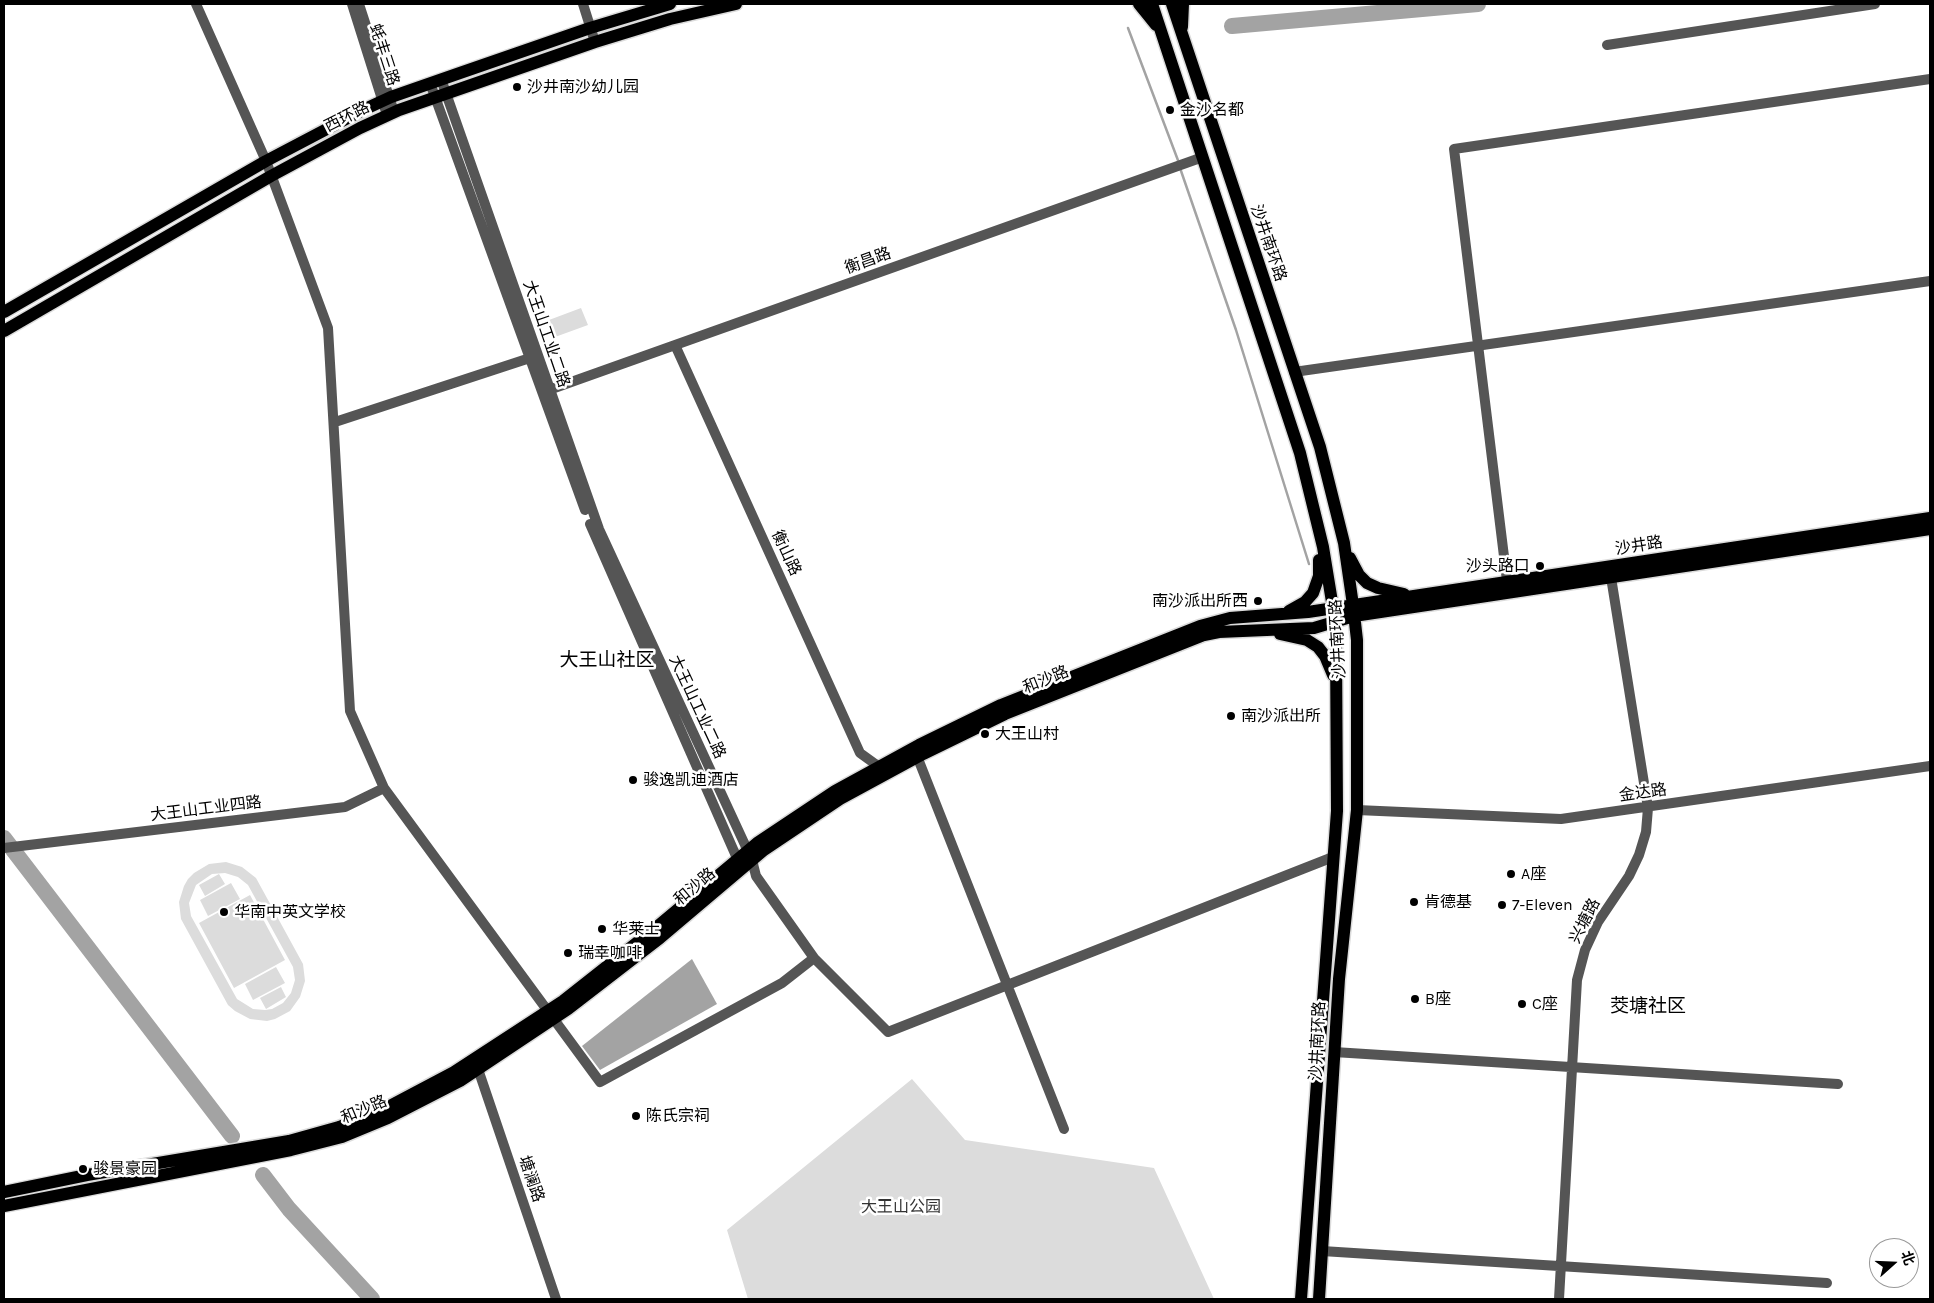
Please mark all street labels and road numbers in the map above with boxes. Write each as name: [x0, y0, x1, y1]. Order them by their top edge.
street label: 蚝丰三路: [365, 22, 403, 88]
street label: 西环路: [321, 98, 373, 136]
street label: 沙井南环路: [1246, 202, 1290, 284]
street label: 衡昌路: [842, 244, 894, 278]
street label: 大王山工业二路: [519, 278, 573, 390]
street label: 衡山路: [767, 527, 805, 579]
street label: 沙井路: [1614, 533, 1664, 559]
street label: 沙井南环路: [1326, 599, 1350, 679]
street label: 大王山工业二路: [665, 652, 729, 762]
street label: 和沙路: [1020, 662, 1072, 698]
street label: 金达路: [1618, 780, 1668, 806]
street label: 大王山工业四路: [149, 793, 263, 825]
street label: 和沙路: [670, 864, 720, 910]
street label: 兴塘路: [1566, 895, 1604, 947]
street label: 沙井南环路: [1306, 1001, 1330, 1081]
street label: 和沙路: [338, 1092, 390, 1128]
street label: 塘澜路: [514, 1153, 548, 1205]

